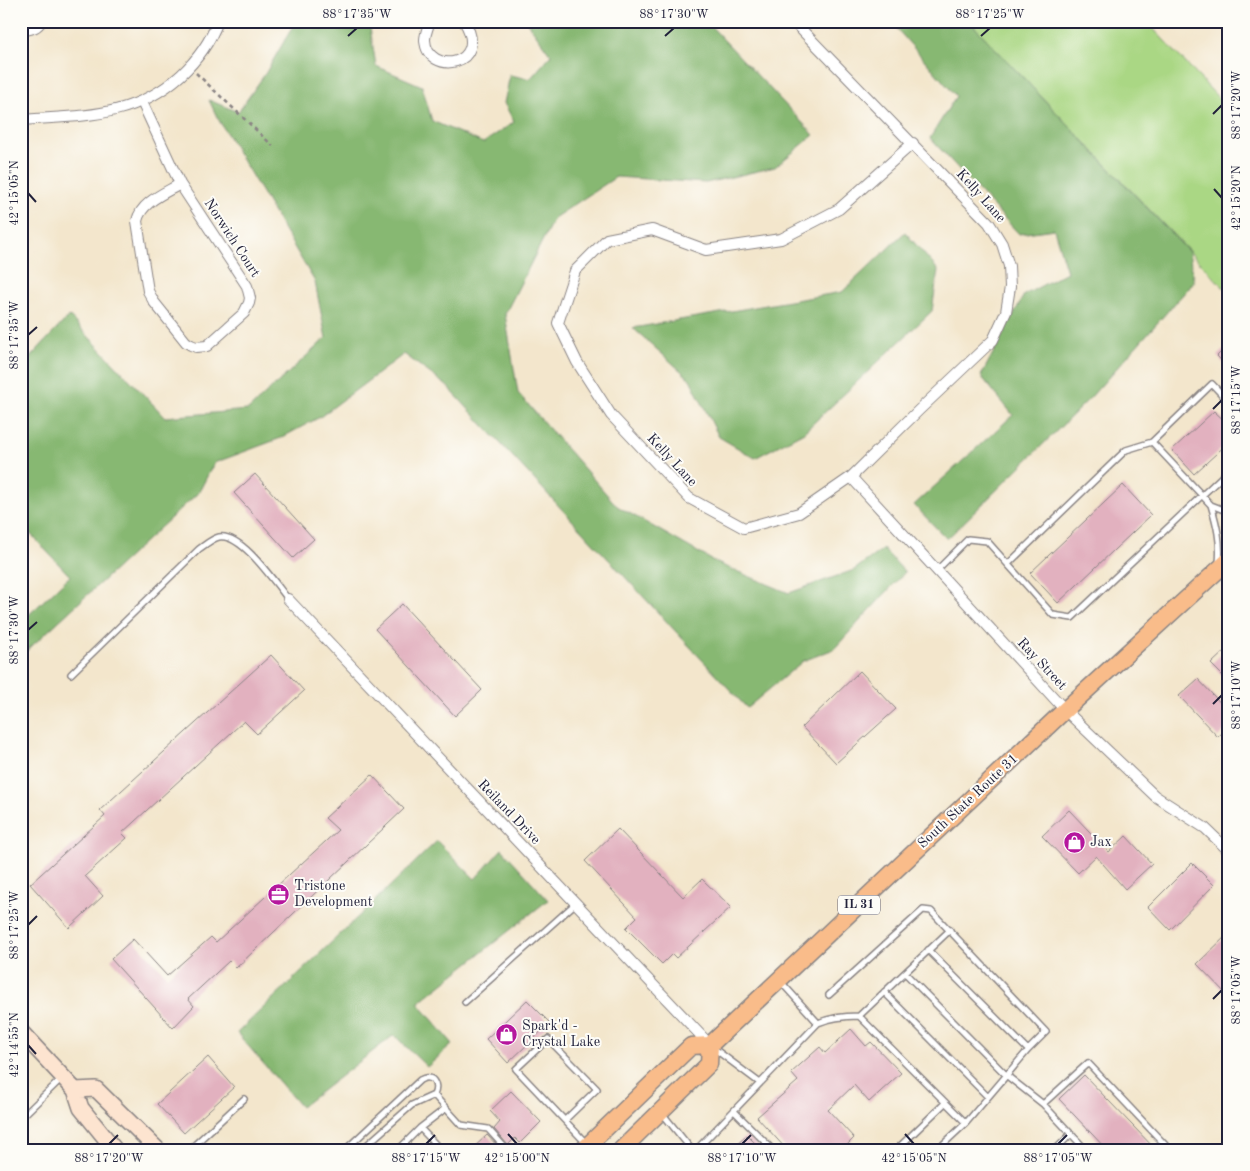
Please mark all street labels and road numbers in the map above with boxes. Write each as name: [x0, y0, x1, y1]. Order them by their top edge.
street label: Kelly Lane: [954, 167, 1008, 225]
street label: Norwich Court: [202, 196, 262, 280]
street label: Kelly Lane: [644, 431, 700, 489]
street label: Ray Street: [1015, 635, 1069, 693]
street label: South State Route 31: [915, 751, 1021, 851]
street label: Reiland Drive: [475, 777, 543, 847]
road number: IL 31: [838, 896, 880, 914]

